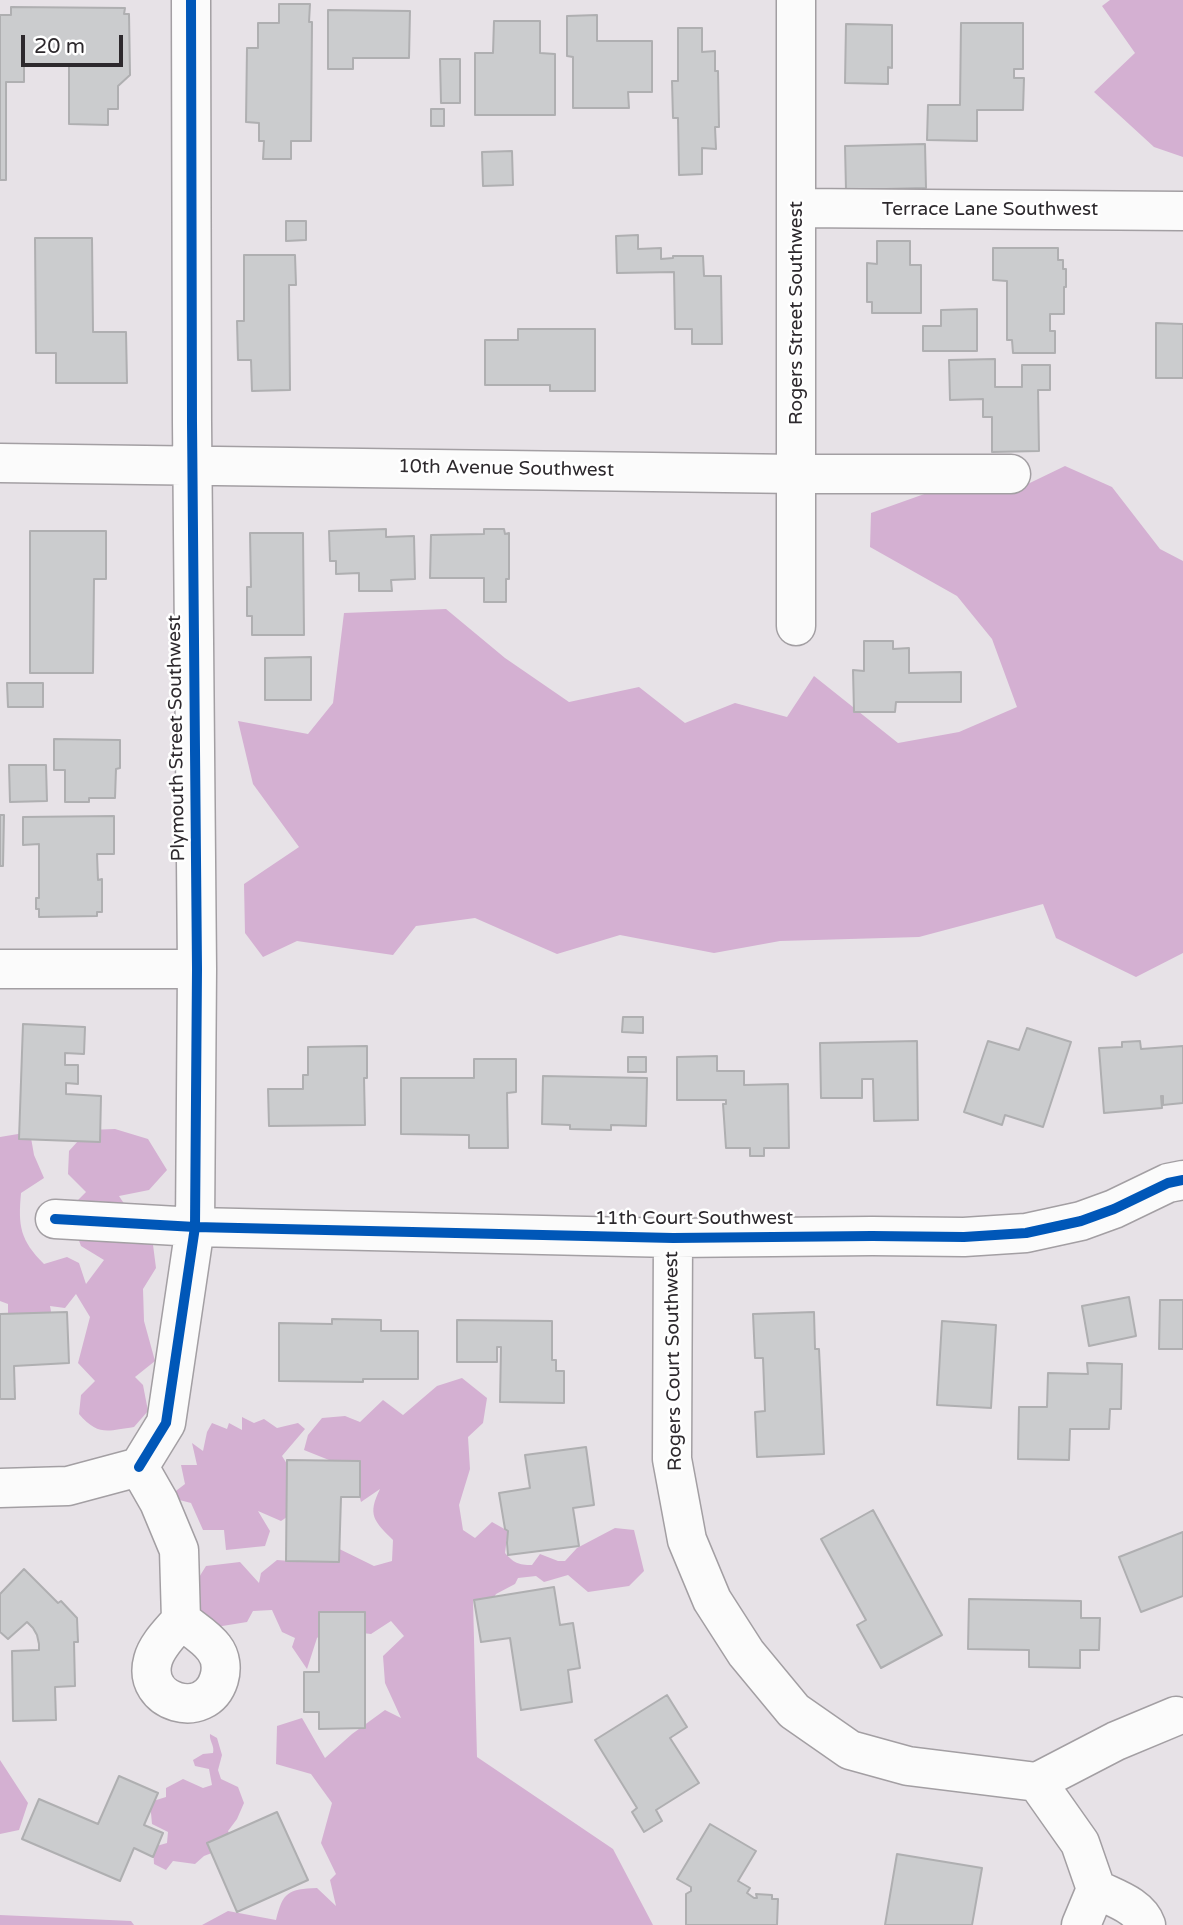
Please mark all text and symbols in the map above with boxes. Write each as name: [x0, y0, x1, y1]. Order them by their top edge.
scale bar: [24, 21, 126, 65]
text: 20 m: [34, 34, 85, 59]
street label: Terrace Lane Southwest: [882, 199, 1098, 221]
street label: Rogers Street Southwest: [786, 201, 808, 425]
street label: 10th Avenue Southwest: [398, 456, 614, 482]
street label: Plymouth Street Southwest: [163, 615, 191, 861]
street label: 11th Court Southwest: [595, 1208, 793, 1230]
street label: Rogers Court Southwest: [661, 1251, 687, 1471]

